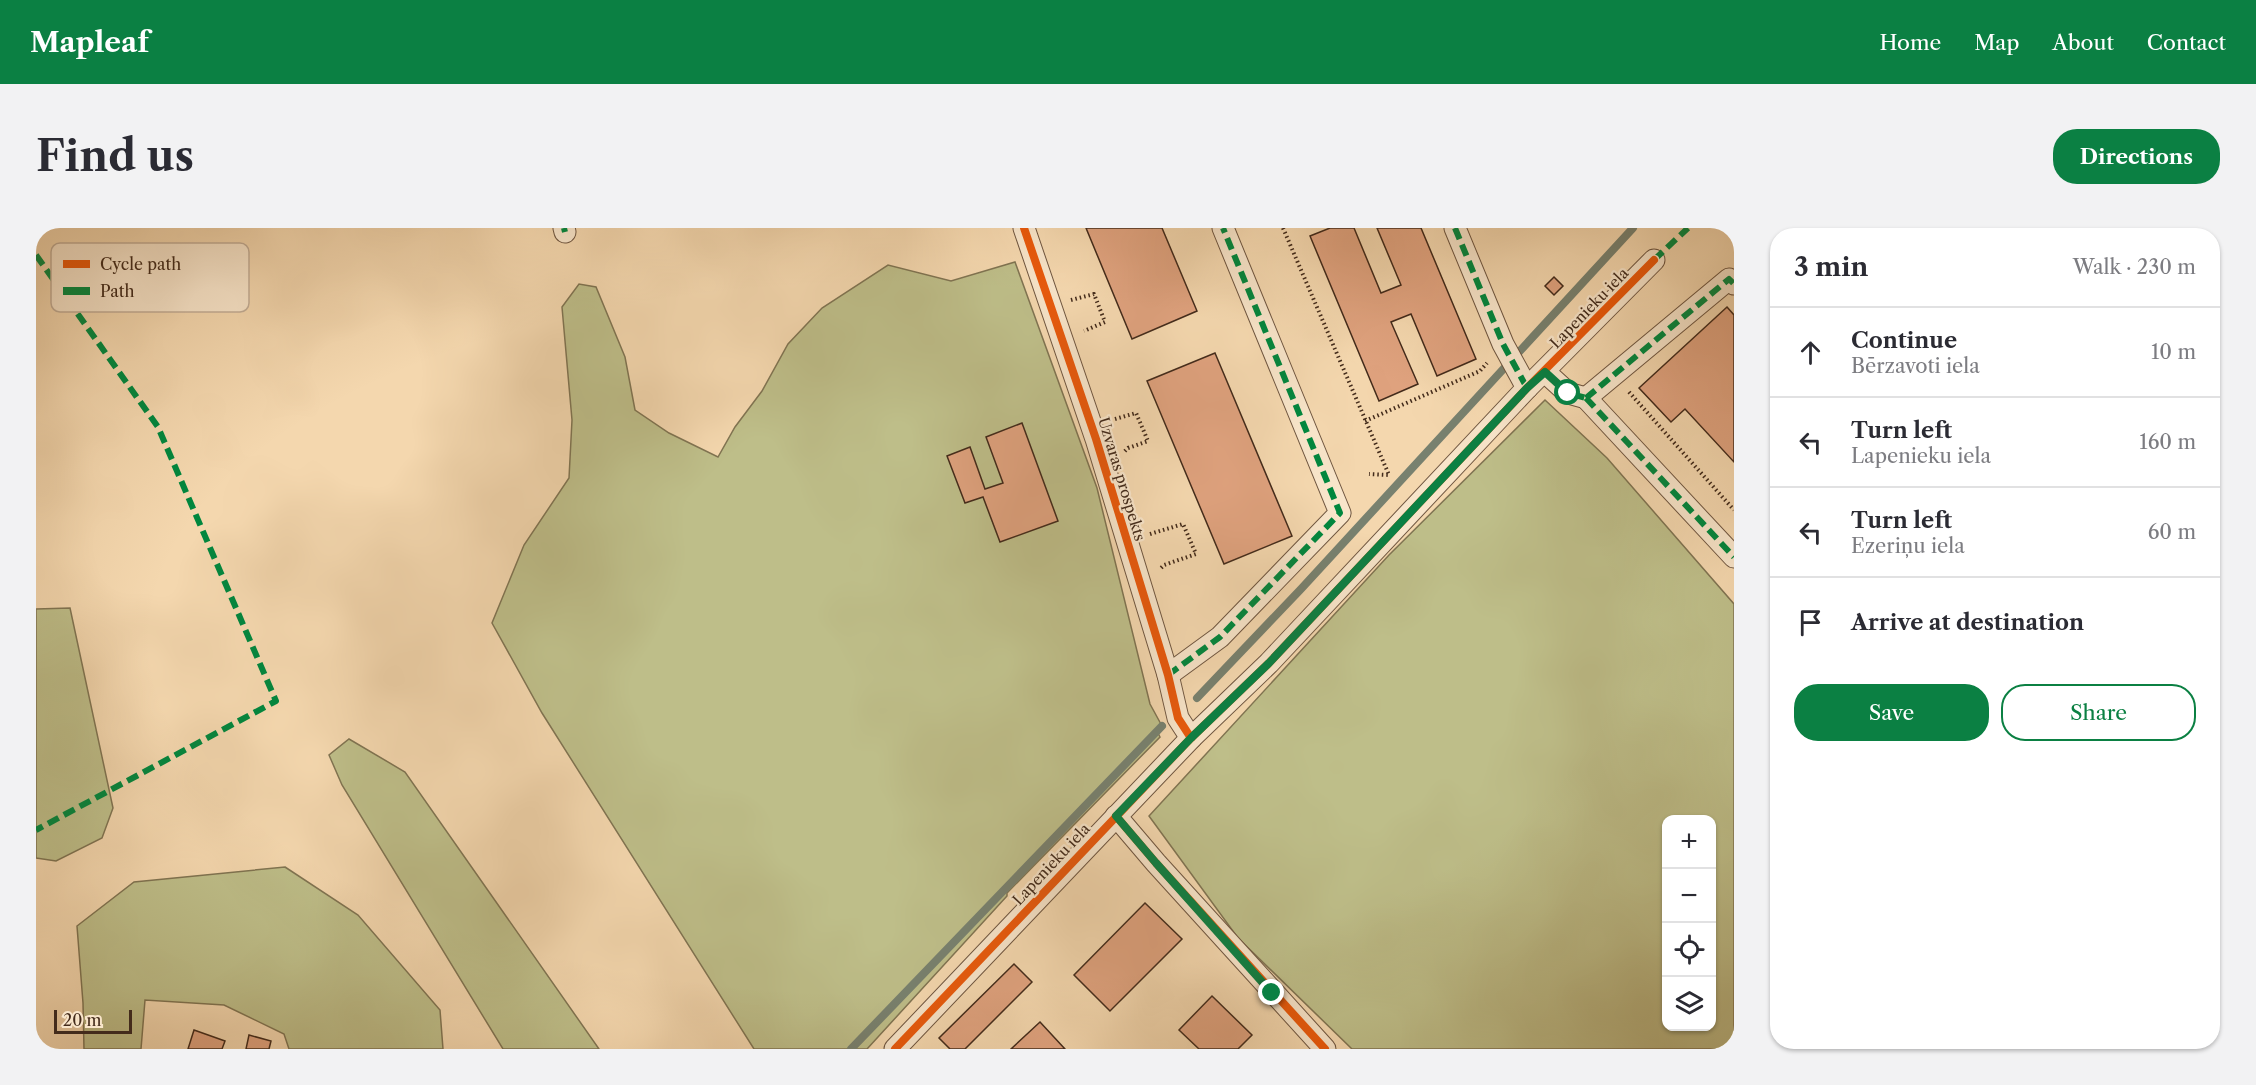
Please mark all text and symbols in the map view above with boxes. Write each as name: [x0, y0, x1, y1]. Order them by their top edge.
text: Mapleaf: [30, 25, 149, 59]
text: Home: [1880, 30, 1941, 55]
text: Map: [1974, 30, 2019, 55]
text: About: [2052, 30, 2114, 55]
text: Contact: [2147, 30, 2226, 55]
button: Directions: [2053, 129, 2220, 184]
text: Find us: [36, 130, 194, 182]
legend: [51, 243, 249, 312]
text: 3 min: [1794, 251, 1868, 283]
text: Cycle path: [100, 254, 181, 274]
text: Walk · 230 m: [2073, 255, 2196, 279]
street label: Lapenieku iela: [1546, 264, 1632, 352]
text: Path: [100, 281, 134, 301]
text: Continue: [1851, 327, 1957, 354]
icon: ahead: [1794, 336, 1827, 369]
text: 10 m: [2151, 340, 2196, 364]
text: Bērzavoti iela: [1851, 354, 1980, 378]
route start: [1554, 379, 1580, 405]
street label: Uzvaras prospekts: [1094, 415, 1150, 543]
text: Turn left: [1851, 417, 1952, 444]
icon: left: [1794, 426, 1827, 459]
text: 160 m: [2139, 430, 2196, 454]
text: Lapenieku iela: [1851, 444, 1991, 468]
text: Turn left: [1851, 507, 1952, 534]
icon: left: [1794, 516, 1827, 549]
text: 60 m: [2148, 520, 2196, 544]
text: Ezeriņu iela: [1851, 534, 1965, 558]
icon: arrive: [1794, 606, 1827, 639]
text: Arrive at destination: [1851, 609, 2084, 636]
button: Save: [1794, 684, 1989, 741]
button: Share: [2001, 684, 2196, 741]
map controls: [1662, 815, 1716, 1031]
button: +: [1662, 815, 1716, 869]
street label: Lapenieku iela: [1008, 819, 1094, 909]
button: −: [1662, 869, 1716, 923]
button: locate: [1662, 923, 1716, 977]
button: layers: [1662, 977, 1716, 1031]
route end: [1258, 979, 1284, 1005]
scale bar: [54, 1007, 132, 1034]
text: 20 m: [63, 1010, 102, 1030]

